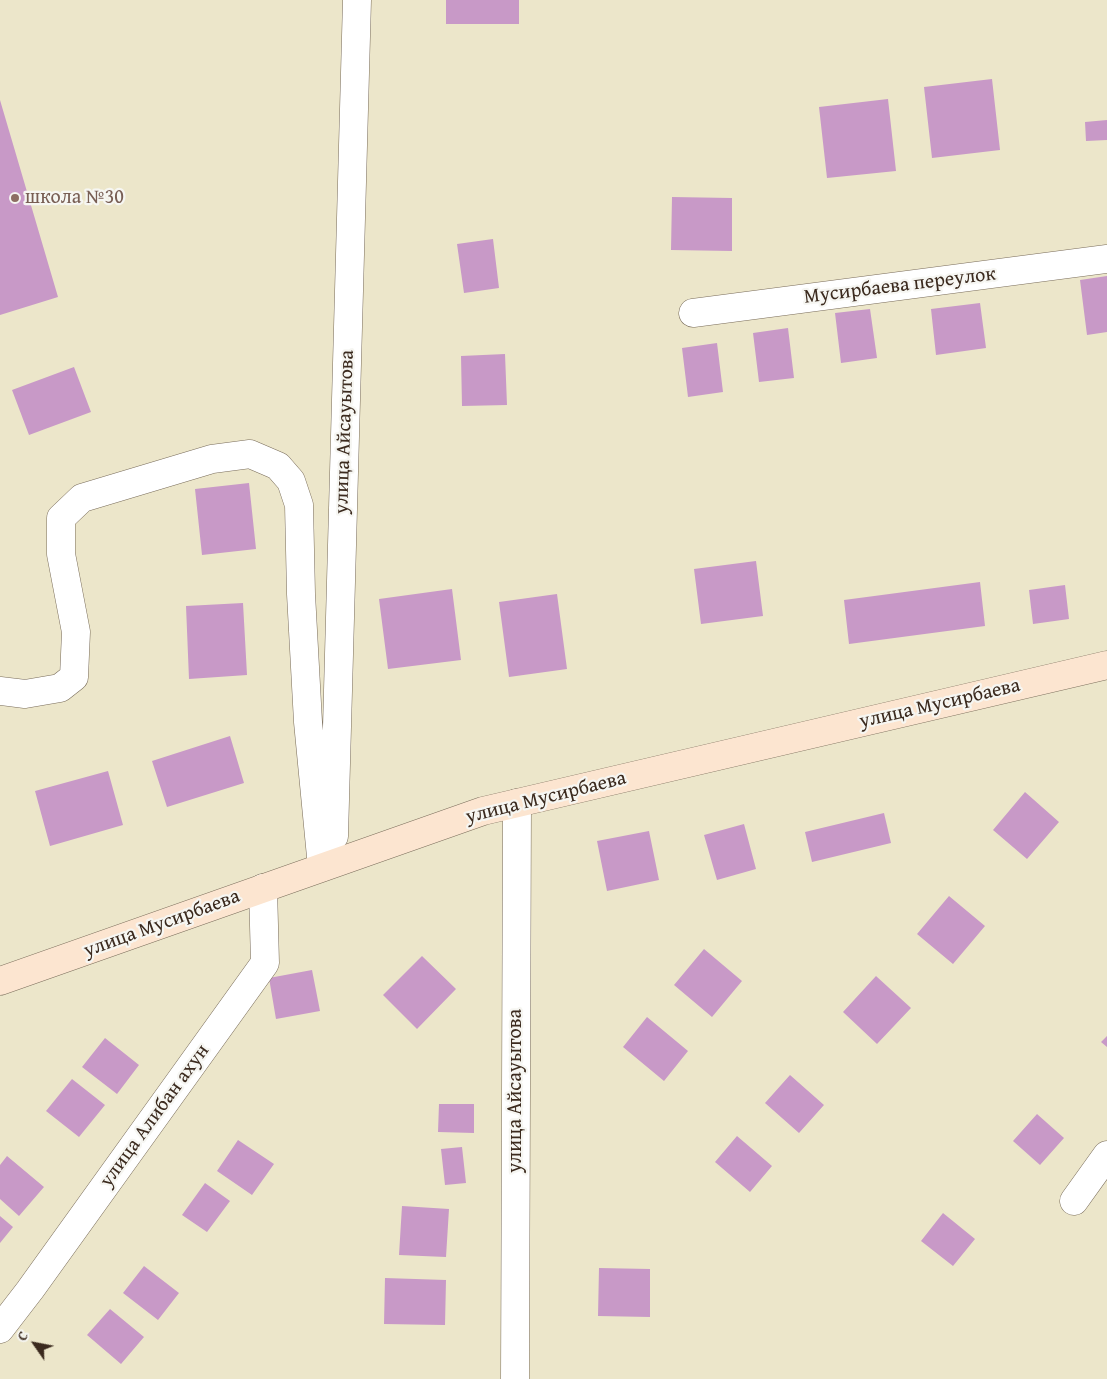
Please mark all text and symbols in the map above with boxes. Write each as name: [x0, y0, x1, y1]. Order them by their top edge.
place label: школа №30: [25, 186, 124, 210]
marker: школа №30: [9, 192, 21, 204]
street label: Мусирбаева переулок: [803, 262, 997, 310]
street label: улица Айсауытова: [330, 350, 360, 514]
street label: улица Мусирбаева: [857, 674, 1023, 734]
street label: улица Мусирбаева: [463, 766, 629, 830]
street label: улица Мусирбаева: [81, 885, 243, 963]
street label: улица Айсауытова: [504, 1009, 528, 1173]
street label: улица Алибан ахун: [95, 1040, 215, 1192]
north arrow: [10, 1319, 60, 1369]
text: С: [12, 1327, 33, 1345]

